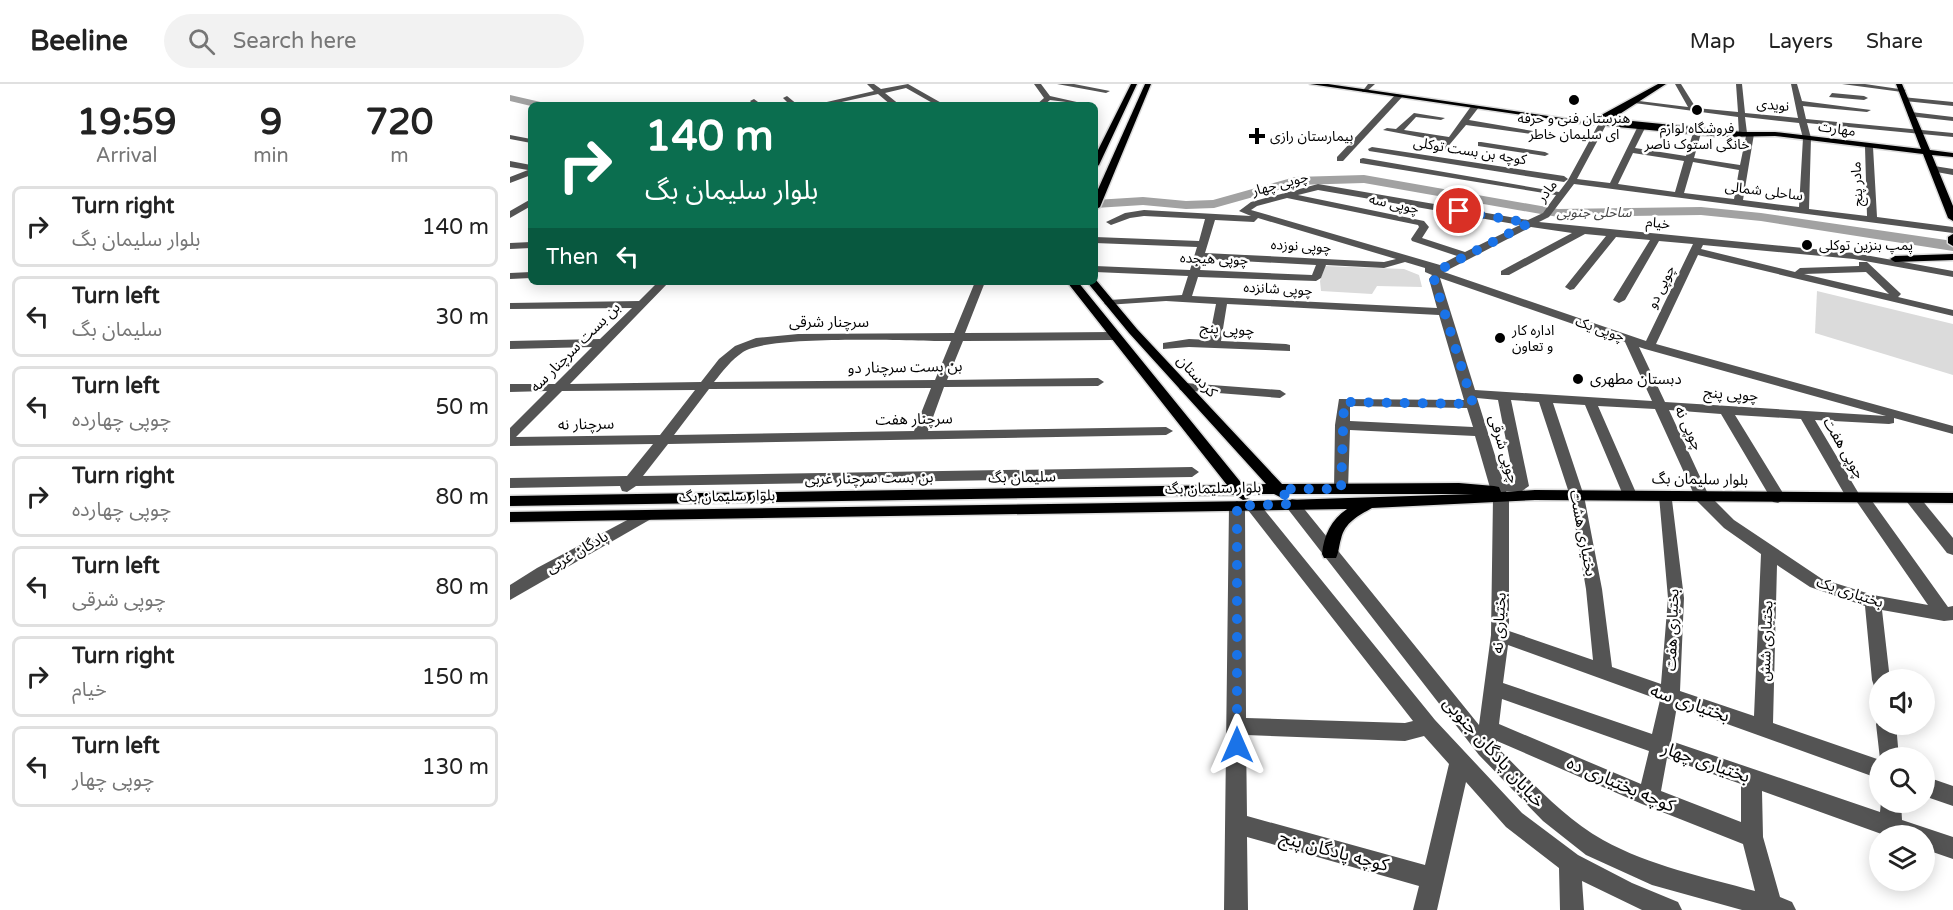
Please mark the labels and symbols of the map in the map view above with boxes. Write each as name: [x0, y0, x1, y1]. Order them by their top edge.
marker: هنرستان فنی و حرفه ای سلیمان خاطر: [1567, 93, 1581, 107]
street label: نویدی: [1756, 95, 1790, 115]
marker: فروشگاه لوازم خانگى استوک ناصر: [1690, 103, 1704, 117]
place label: هنرستان فنی و حرفه ای سلیمان خاطر: [1518, 110, 1630, 143]
street label: مهارت: [1817, 118, 1857, 140]
place label: فروشگاه لوازم خانگى استوک ناصر: [1643, 120, 1750, 153]
marker: بیمارستان رازی: [1248, 127, 1266, 145]
place label: بیمارستان رازی: [1270, 128, 1354, 145]
street label: کوچه بن بست توکلی: [1412, 134, 1528, 169]
street label: مادر پنج: [1847, 161, 1869, 207]
street label: چوپی چهار: [1249, 168, 1310, 201]
street label: مادر: [1533, 177, 1561, 206]
street label: ساحلی شمالی: [1724, 178, 1804, 204]
pin: [1433, 185, 1484, 236]
street label: چوپی سه: [1367, 190, 1421, 219]
water label: ساحلی جنوبی: [1556, 204, 1633, 221]
street label: خیام: [1645, 213, 1671, 235]
street label: چوپی نوزده: [1270, 236, 1332, 257]
place label: پمپ بنزین توکلی: [1819, 237, 1913, 255]
marker: پمپ بنزین توکلی: [1800, 238, 1814, 252]
street label: چوپی هیجده: [1180, 249, 1248, 270]
street label: چوپی دو: [1643, 263, 1680, 312]
street label: چوپی شانزده: [1243, 279, 1313, 300]
street label: بن بست سرچنار سه: [526, 298, 624, 396]
street label: سرچنار شرقی: [789, 313, 869, 332]
street label: چوپی یک: [1573, 313, 1627, 346]
street label: چوپی پنج: [1199, 319, 1255, 342]
place label: اداره کار و تعاون: [1511, 322, 1554, 355]
marker: اداره کار و تعاون: [1493, 331, 1507, 345]
street label: کردستان: [1173, 351, 1221, 401]
street label: بن بست سرچنار دو: [848, 357, 963, 378]
place label: دبستان مطهری: [1590, 370, 1682, 388]
marker: دبستان مطهری: [1571, 372, 1585, 386]
street label: چوپی پنج: [1703, 383, 1759, 408]
street label: چوپی نه: [1670, 403, 1707, 454]
street label: سرچنار هفت: [875, 409, 953, 430]
street label: چوپی شرقی: [1484, 413, 1523, 486]
street label: چوپی هفت: [1818, 414, 1869, 483]
street label: سرچنار نه: [558, 415, 614, 435]
street label: سلیمان بگ: [988, 467, 1056, 487]
street label: بن بست سرچنار غربی: [804, 468, 934, 489]
street label: بلوار سلیمان بگ: [1652, 469, 1748, 489]
street label: بلوار سلیمان بگ: [1165, 478, 1261, 498]
street label: بلوار سلیمان بگ: [679, 486, 775, 506]
street label: بختیاری هشت: [1566, 488, 1600, 578]
street label: پادگان غربی: [543, 527, 612, 578]
street label: بختیاری یک: [1814, 573, 1886, 611]
street label: بختیاری هفت: [1662, 589, 1682, 671]
street label: بختیاری نه: [1488, 592, 1510, 654]
street label: بختیاری شش: [1756, 600, 1776, 682]
street label: بختیاری سه: [1647, 679, 1733, 727]
street label: خیابان پادگان جنوبی: [1438, 692, 1550, 812]
position arrow: [1205, 713, 1269, 777]
street label: بختیاری چهار: [1658, 736, 1753, 787]
street label: کوچه بختیاری ده: [1563, 751, 1679, 817]
street label: کوچه پادگان پنج: [1277, 826, 1392, 878]

